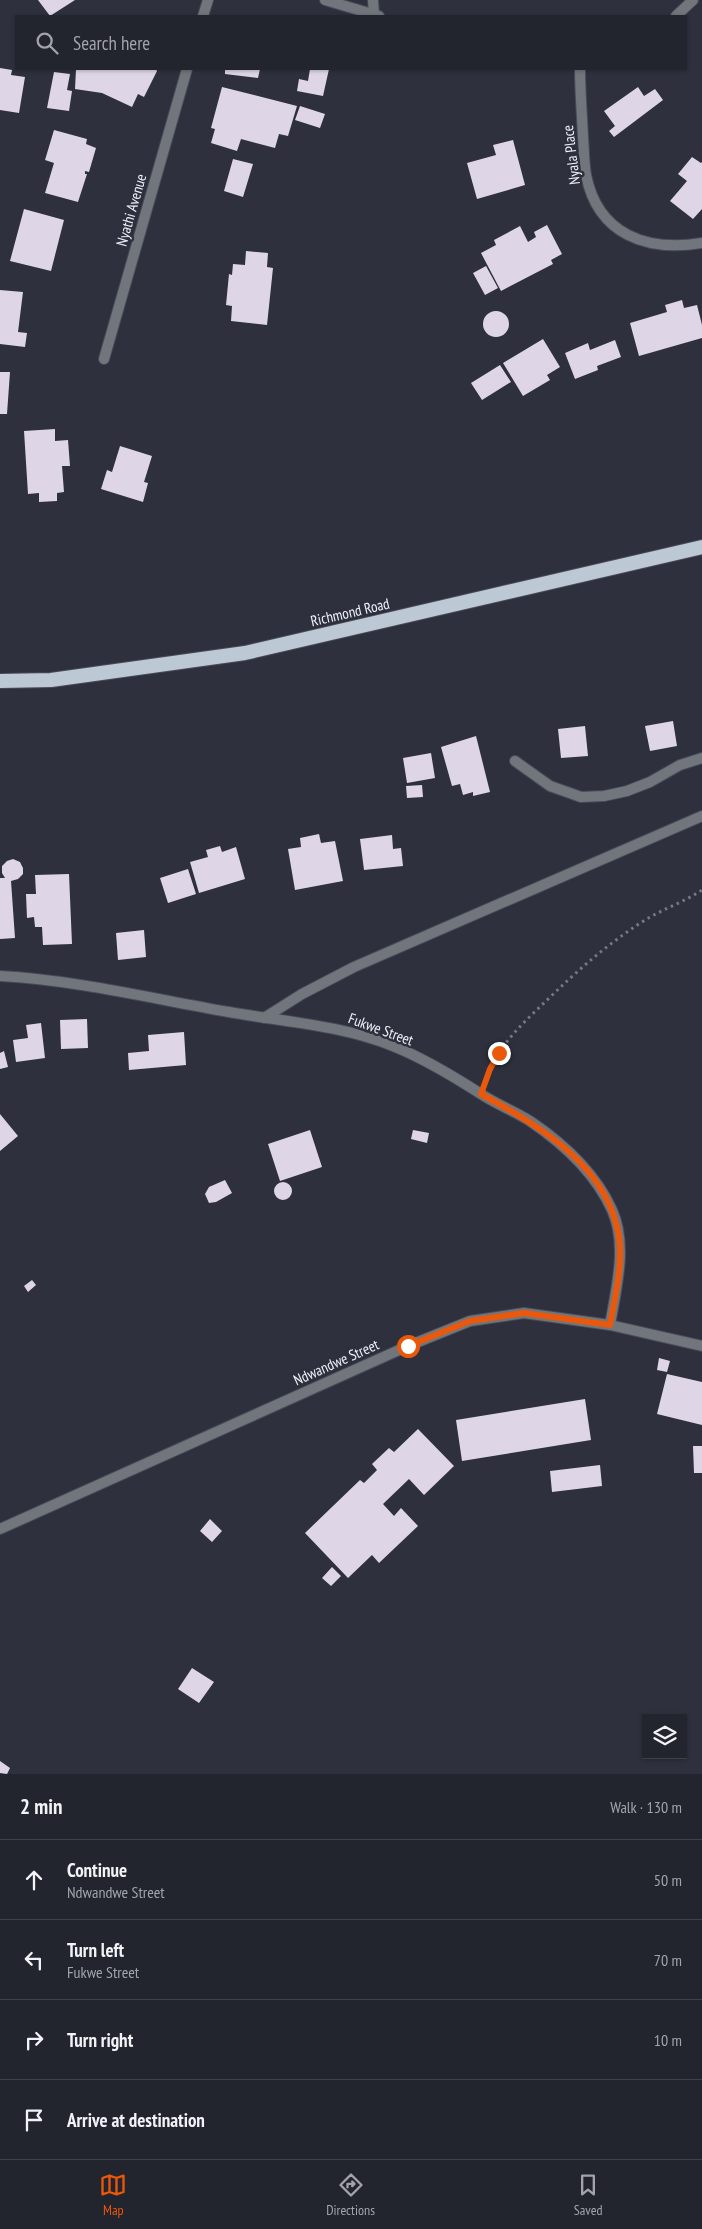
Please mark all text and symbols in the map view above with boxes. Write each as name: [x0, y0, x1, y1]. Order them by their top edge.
search box: [15, 15, 687, 70]
icon: search: [33, 29, 61, 57]
text: Search here: [73, 31, 150, 55]
street label: Nyala Place: [558, 124, 584, 186]
street label: Nyathi Avenue: [112, 172, 150, 248]
street label: Richmond Road: [309, 594, 391, 630]
street label: Fukwe Street: [346, 1009, 416, 1049]
route end: [488, 1042, 511, 1065]
street label: Ndwandwe Street: [290, 1335, 382, 1389]
route start: [397, 1335, 420, 1358]
map controls: [642, 1714, 687, 1759]
button: layers: [642, 1714, 687, 1759]
text: 2 min: [20, 1793, 62, 1820]
text: Walk · 130 m: [610, 1797, 682, 1817]
text: Continue: [67, 1858, 127, 1882]
icon: ahead: [20, 1866, 48, 1894]
text: 50 m: [654, 1870, 682, 1890]
text: Ndwandwe Street: [67, 1882, 165, 1902]
text: Turn left: [67, 1938, 124, 1962]
icon: left: [20, 1946, 48, 1974]
text: 70 m: [654, 1950, 682, 1970]
text: Fukwe Street: [67, 1962, 139, 1982]
icon: right: [20, 2026, 48, 2054]
text: Turn right: [67, 2028, 133, 2052]
text: 10 m: [654, 2030, 682, 2050]
icon: arrive: [20, 2106, 48, 2134]
text: Arrive at destination: [67, 2108, 205, 2132]
tab: Map: [99, 2171, 127, 2219]
tab: Directions: [326, 2171, 375, 2219]
tab: Saved: [574, 2171, 603, 2219]

